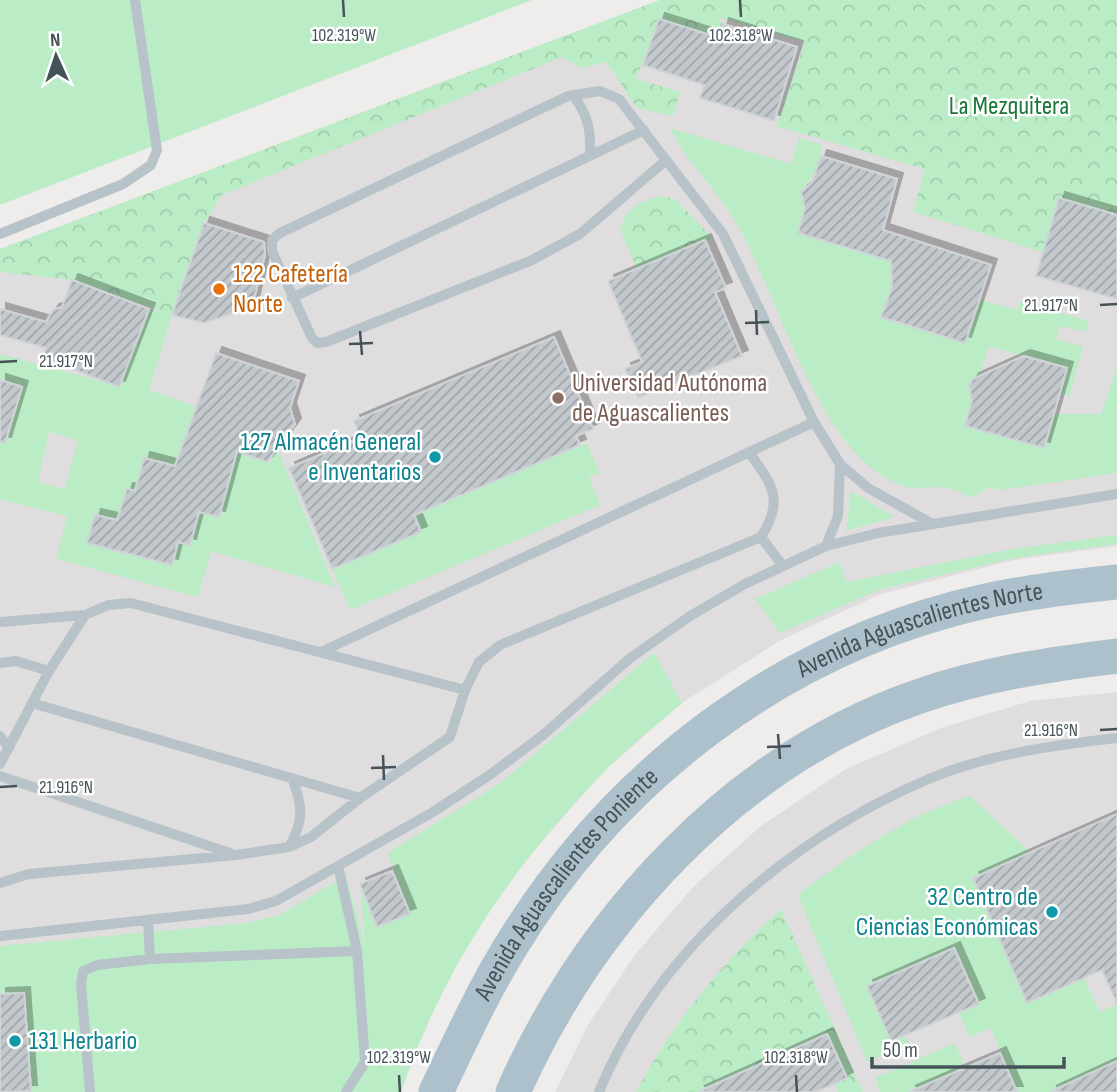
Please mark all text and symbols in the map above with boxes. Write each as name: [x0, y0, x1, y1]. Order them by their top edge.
north arrow: [21, 21, 91, 91]
text: 102.319°W: [312, 25, 376, 46]
text: 102.318°W: [709, 25, 773, 46]
text: N: [50, 29, 61, 52]
park label: La Mezquitera: [949, 91, 1069, 122]
place label: 122 Cafetería Norte: [233, 259, 348, 320]
marker: 122 Cafetería Norte: [211, 281, 227, 297]
text: 21.917°N: [1024, 295, 1078, 316]
text: 21.917°N: [39, 351, 93, 372]
place label: Universidad Autónoma de Aguascalientes: [572, 368, 767, 429]
marker: Universidad Autónoma de Aguascalientes: [550, 390, 566, 406]
place label: 127 Almacén General e Inventarios: [240, 427, 421, 488]
marker: 127 Almacén General e Inventarios: [427, 449, 443, 465]
street label: Avenida Aguascalientes Norte: [790, 576, 1045, 685]
text: 21.916°N: [1024, 720, 1078, 741]
street label: Avenida Aguascalientes Poniente: [467, 761, 665, 1006]
text: 21.916°N: [39, 777, 93, 798]
place label: 32 Centro de Ciencias Económicas: [856, 882, 1038, 943]
marker: 32 Centro de Ciencias Económicas: [1044, 904, 1060, 920]
place label: 131 Herbario: [29, 1026, 137, 1057]
scale bar: [872, 1026, 1064, 1070]
marker: 131 Herbario: [7, 1033, 23, 1049]
text: 50 m: [883, 1038, 918, 1063]
text: 102.319°W: [367, 1047, 431, 1068]
text: 102.318°W: [764, 1047, 828, 1068]

